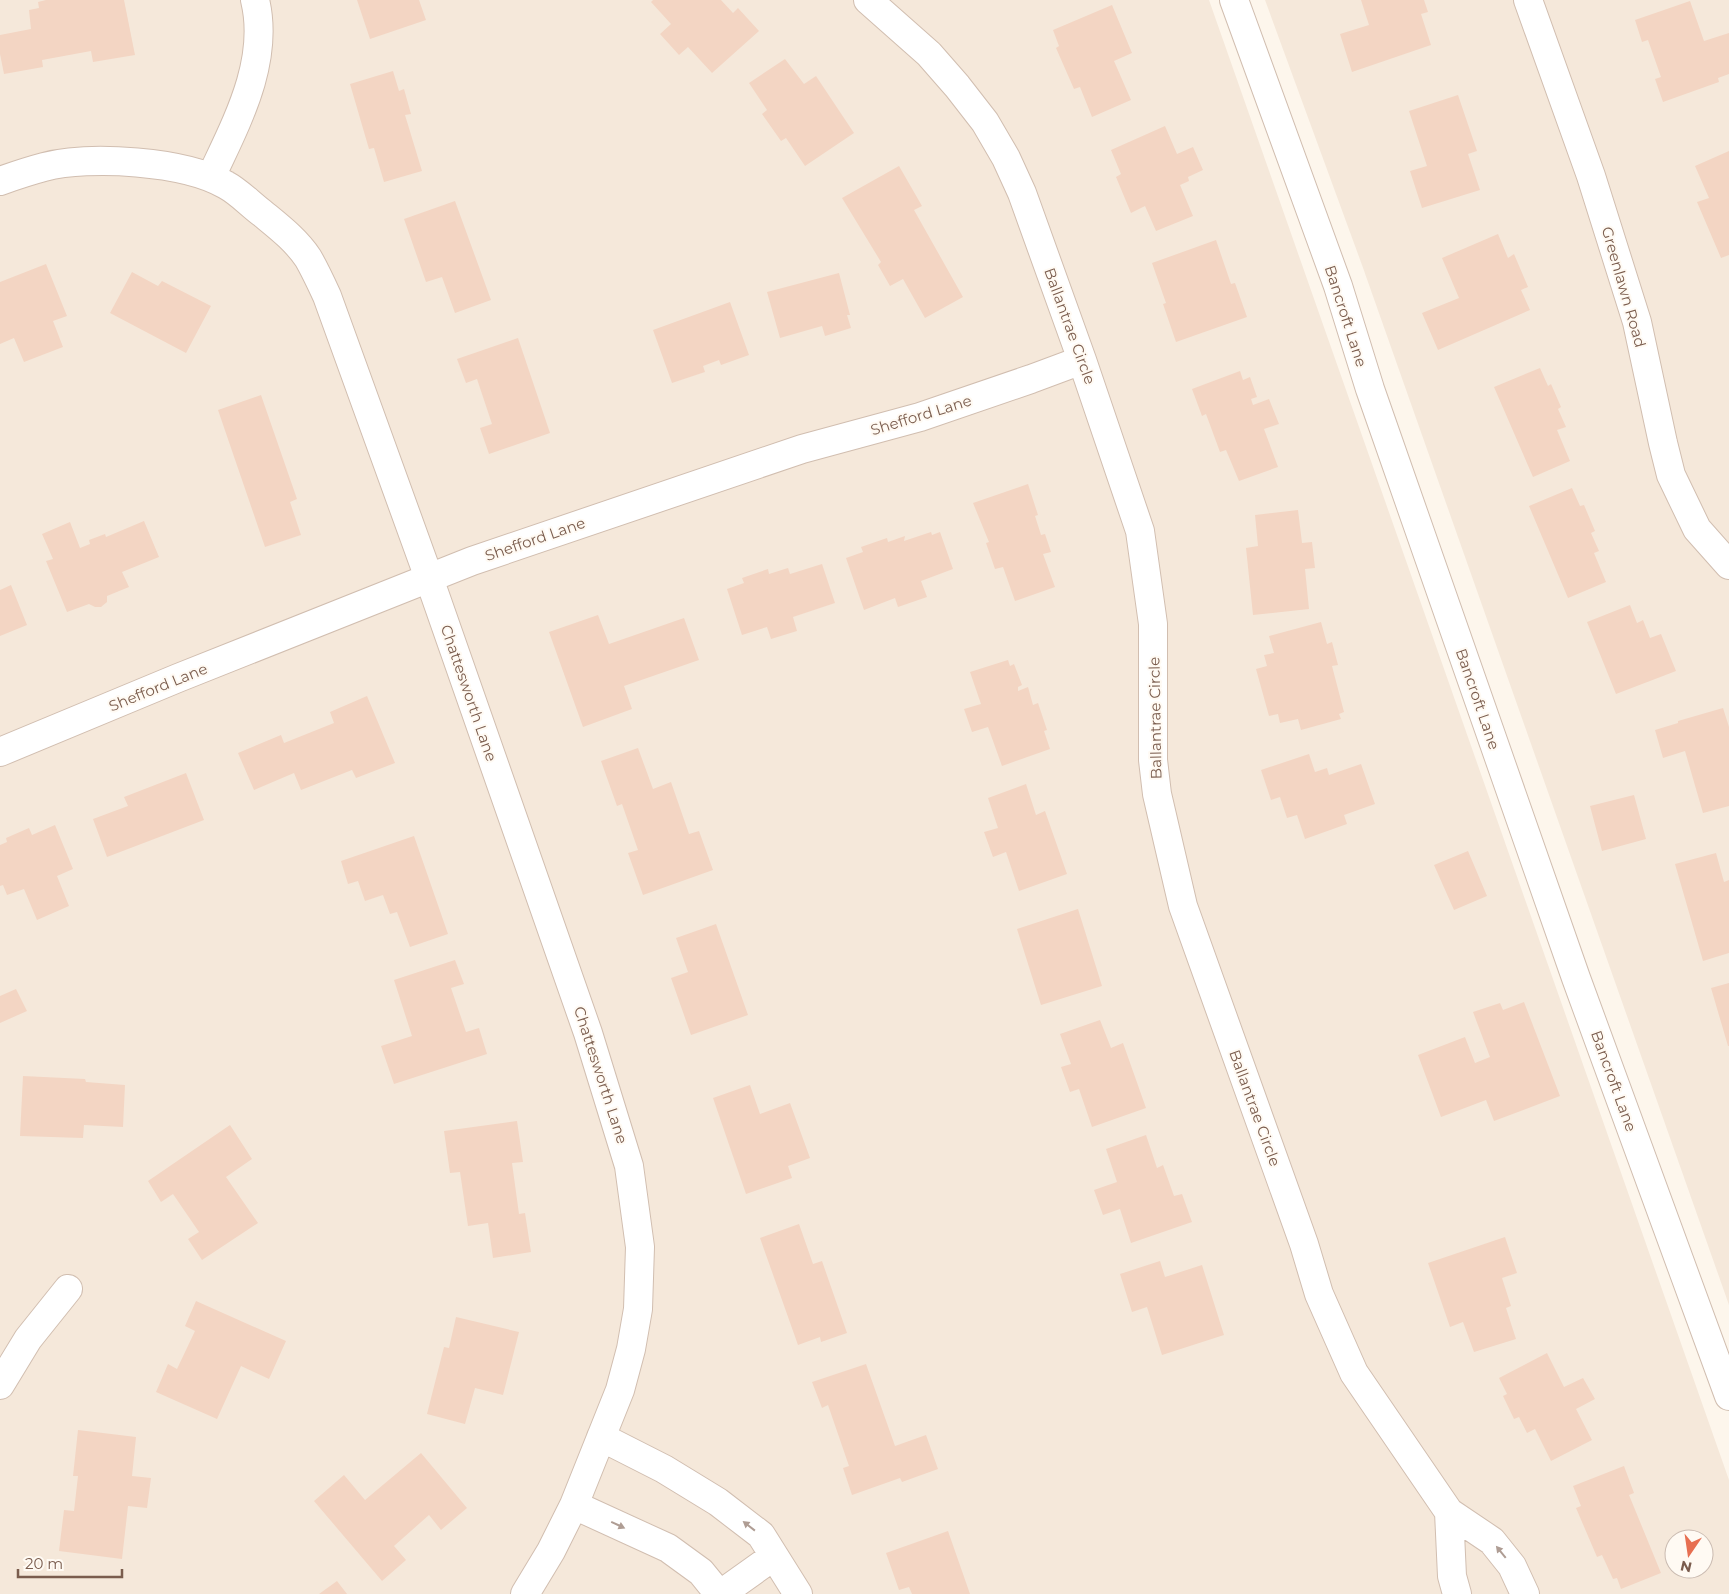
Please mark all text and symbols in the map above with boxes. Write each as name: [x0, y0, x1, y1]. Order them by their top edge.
street label: Greenlawn Road: [1598, 224, 1650, 350]
street label: Bancroft Lane: [1321, 263, 1371, 369]
street label: Ballantrae Circle: [1040, 265, 1100, 387]
street label: Shefford Lane: [868, 391, 974, 439]
street label: Shefford Lane: [482, 513, 588, 565]
street label: Chattesworth Lane: [437, 622, 501, 764]
street label: Bancroft Lane: [1452, 646, 1504, 752]
street label: Ballantrae Circle: [1144, 657, 1166, 779]
street label: Shefford Lane: [106, 659, 210, 715]
street label: Chattesworth Lane: [570, 1004, 632, 1146]
street label: Bancroft Lane: [1587, 1028, 1641, 1134]
street label: Ballantrae Circle: [1225, 1047, 1285, 1169]
one-way arrow: [611, 1521, 625, 1529]
one-way arrow: [743, 1521, 756, 1532]
north arrow: [1664, 1529, 1714, 1579]
one-way arrow: [1496, 1545, 1507, 1558]
scale bar: [18, 1546, 121, 1578]
text: 20 m: [25, 1554, 63, 1573]
text: N: [1679, 1557, 1694, 1577]

